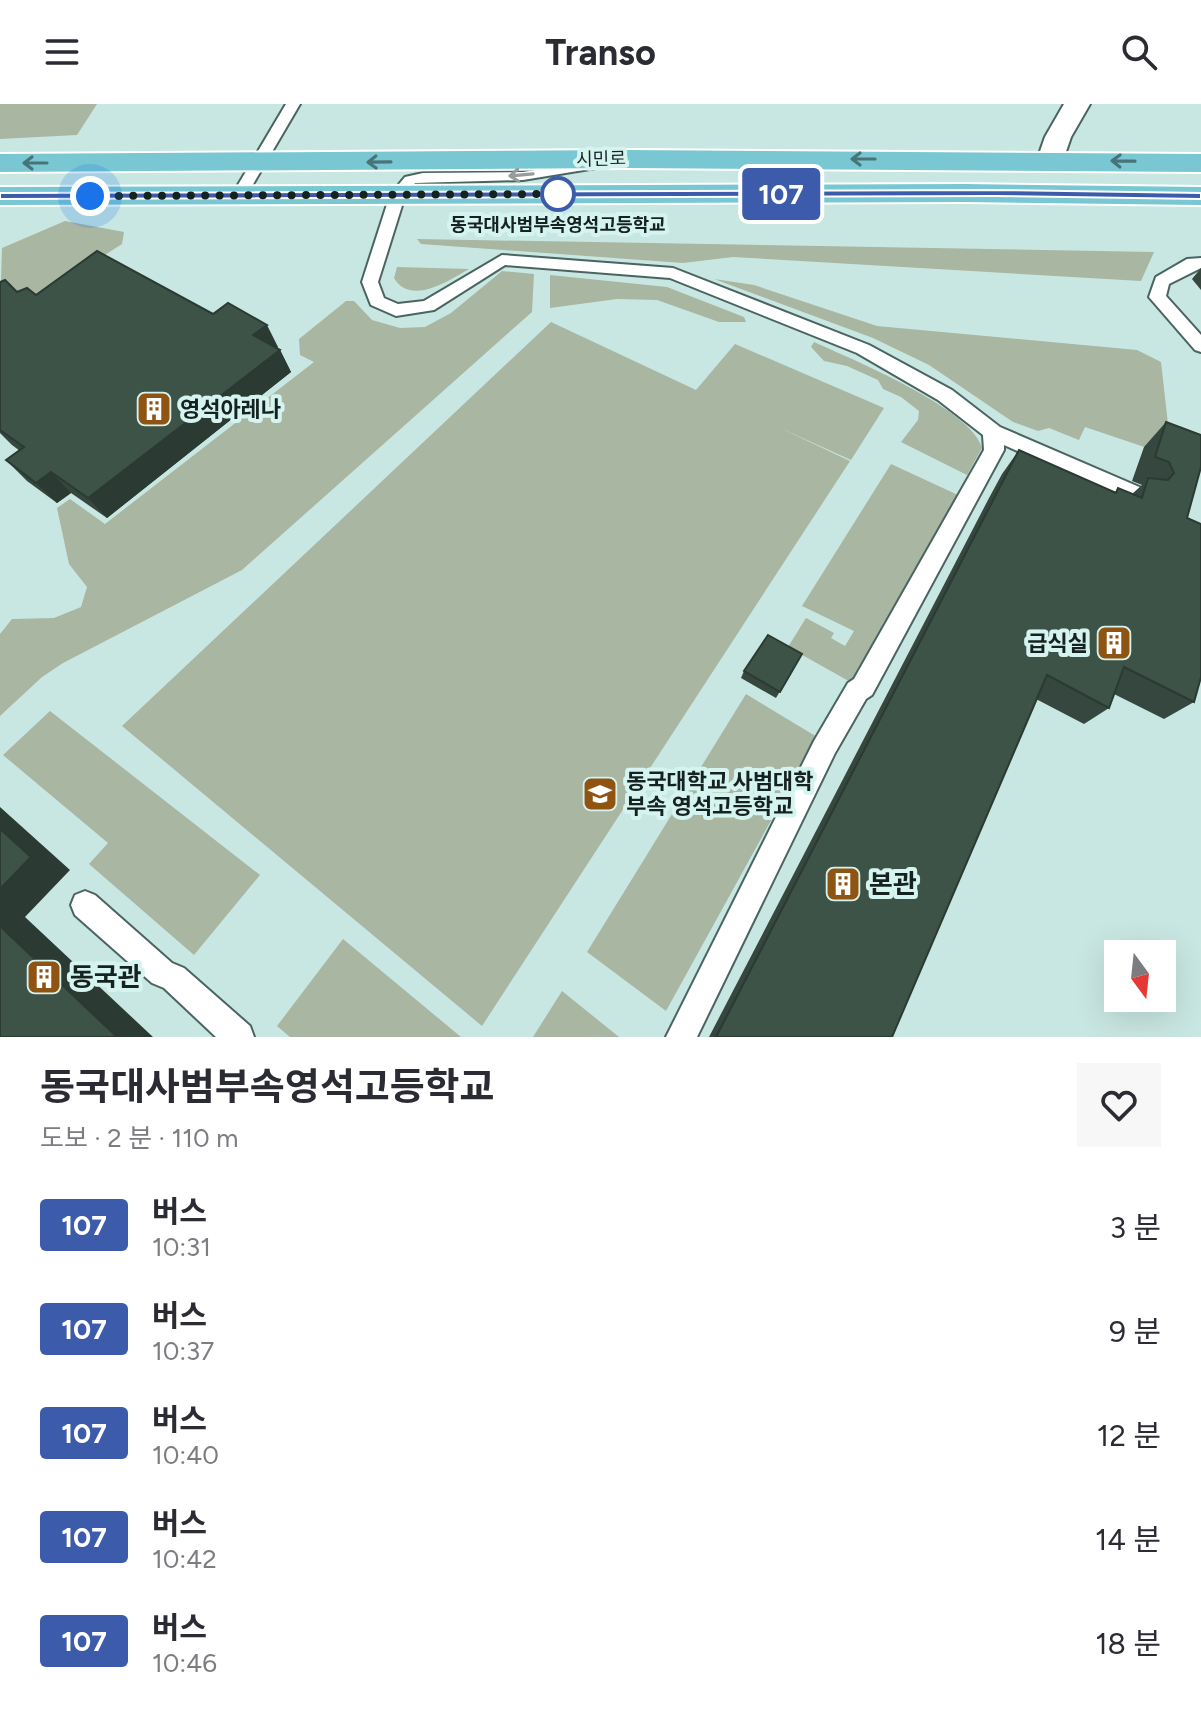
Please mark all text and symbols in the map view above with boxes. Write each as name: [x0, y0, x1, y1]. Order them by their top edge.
icon: menu: [40, 30, 84, 74]
icon: search: [1117, 30, 1161, 74]
text: Transo: [545, 31, 656, 74]
street label: 시민로: [576, 148, 626, 170]
one-way arrow: [850, 151, 877, 167]
one-way arrow: [366, 154, 393, 170]
one-way arrow: [1110, 154, 1137, 169]
one-way arrow: [22, 155, 49, 171]
one-way arrow: [508, 168, 535, 183]
line badge: 107: [735, 168, 827, 220]
your location: [70, 176, 110, 216]
marker: 동국대사범부속영석고등학교: [541, 177, 575, 211]
text: 107: [758, 177, 804, 211]
place label: 동국대사범부속영석고등학교: [450, 214, 666, 236]
building icon: 영석아레나: [135, 390, 173, 428]
place label: 영석아레나: [180, 396, 281, 423]
building icon: 급식실: [1095, 624, 1133, 662]
place label: 급식실: [1027, 630, 1088, 657]
place label: 동국대학교 사범대학 부속 영석고등학교: [626, 768, 813, 820]
school or university icon: 동국대학교 사범대학 부속 영석고등학교: [581, 775, 619, 813]
building icon: 본관: [824, 865, 862, 903]
place label: 본관: [869, 868, 917, 900]
north arrow: [1104, 940, 1176, 1012]
map controls: [1104, 940, 1176, 1012]
building icon: 동국관: [25, 958, 63, 996]
place label: 동국관: [70, 961, 142, 993]
button: heart: [1077, 1063, 1161, 1147]
text: 동국대사범부속영석고등학교: [40, 1064, 494, 1110]
text: 도보 · 2 분 · 110 m: [40, 1122, 238, 1154]
text: 버스: [152, 1193, 207, 1230]
text: 107: [61, 1208, 107, 1242]
text: 3 분: [1110, 1209, 1161, 1246]
text: 10:31: [152, 1231, 211, 1263]
text: 버스: [152, 1297, 207, 1334]
text: 107: [61, 1312, 107, 1346]
text: 9 분: [1109, 1313, 1161, 1350]
text: 10:37: [152, 1335, 214, 1367]
text: 버스: [152, 1401, 207, 1438]
text: 107: [61, 1416, 107, 1450]
text: 12 분: [1097, 1417, 1161, 1454]
text: 10:40: [152, 1439, 219, 1471]
text: 버스: [152, 1505, 207, 1542]
text: 107: [61, 1520, 107, 1554]
text: 14 분: [1095, 1521, 1161, 1558]
text: 10:42: [152, 1543, 217, 1575]
text: 버스: [152, 1609, 207, 1646]
text: 107: [61, 1624, 107, 1658]
text: 18 분: [1095, 1625, 1161, 1662]
text: 10:46: [152, 1647, 217, 1679]

